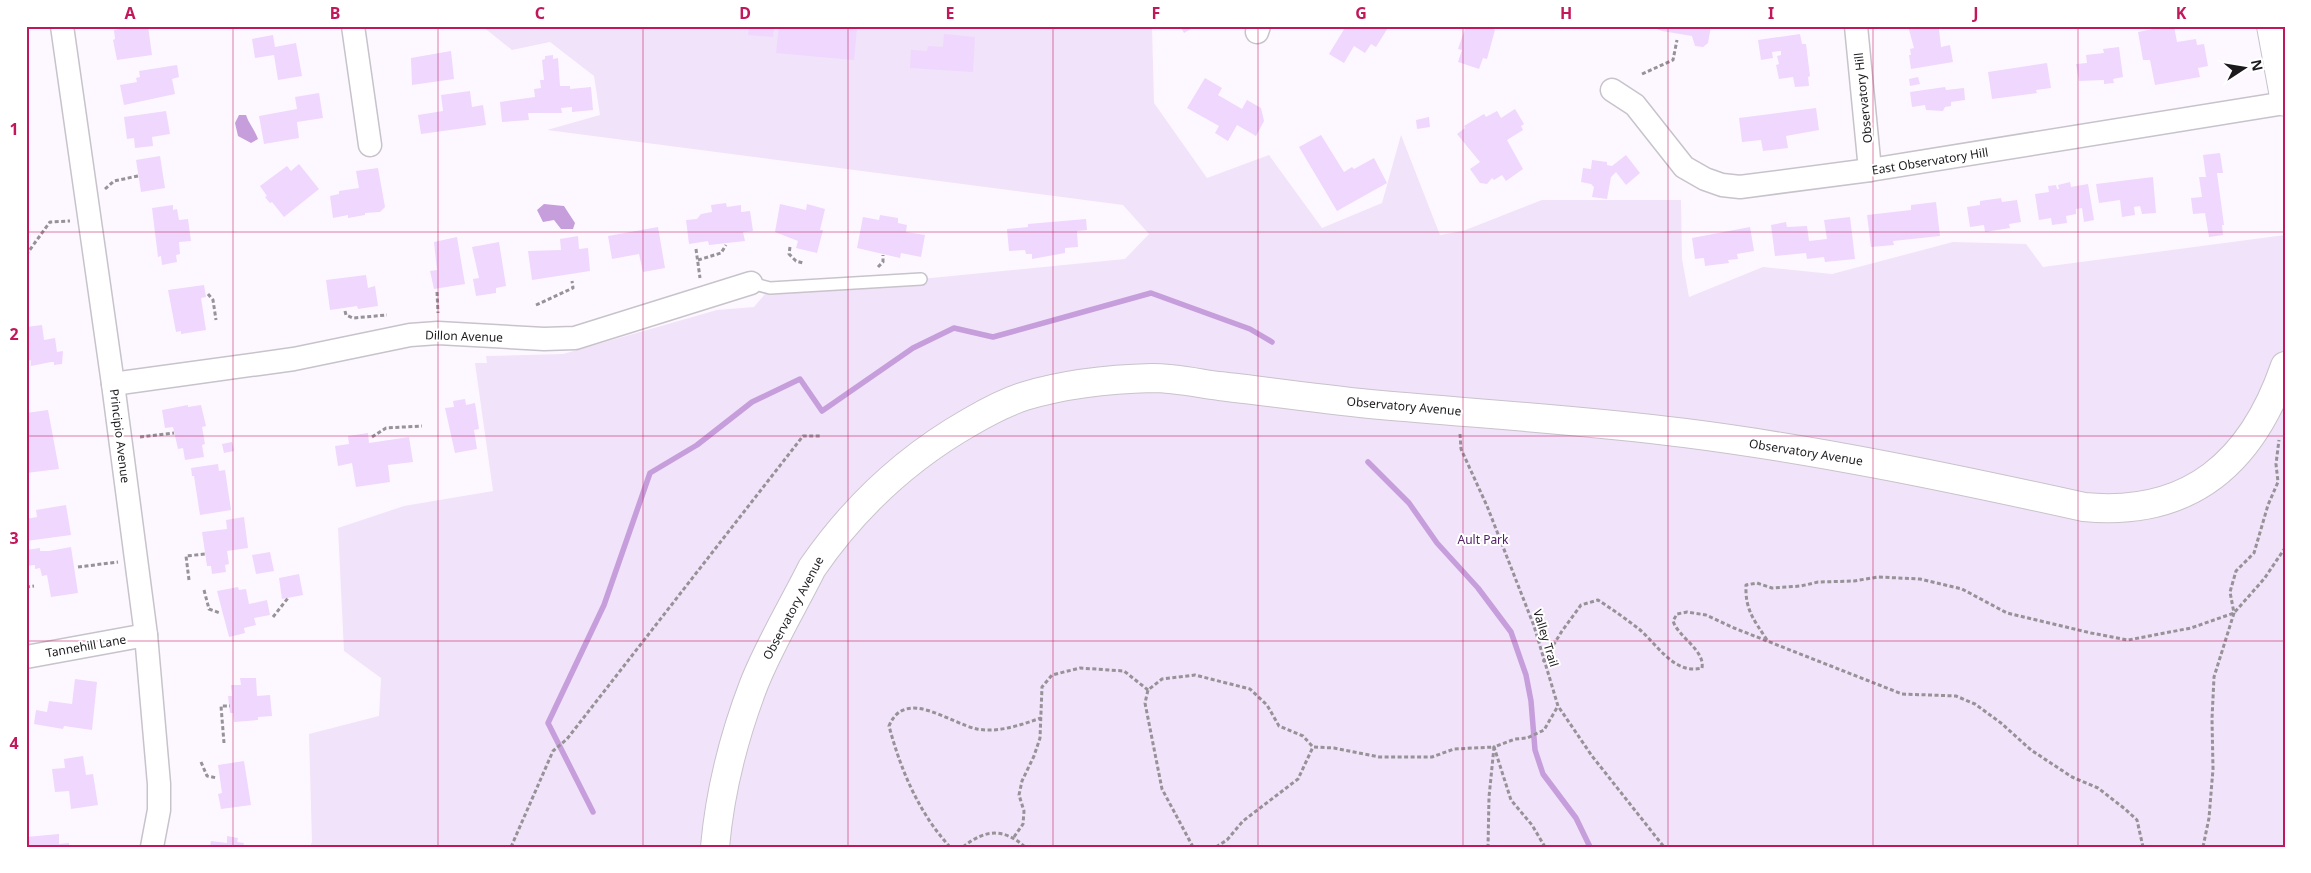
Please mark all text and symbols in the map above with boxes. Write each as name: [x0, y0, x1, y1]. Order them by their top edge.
text: A: [124, 2, 136, 24]
text: B: [330, 2, 340, 24]
text: C: [535, 2, 545, 24]
text: D: [739, 2, 751, 24]
text: E: [946, 2, 955, 24]
text: F: [1152, 2, 1160, 24]
text: G: [1355, 2, 1367, 24]
text: H: [1560, 2, 1572, 24]
text: I: [1768, 2, 1774, 24]
text: J: [1971, 2, 1979, 24]
text: K: [2176, 2, 2187, 24]
north arrow: [2218, 42, 2268, 92]
street label: Observatory Hill: [1850, 52, 1876, 144]
text: N: [2247, 58, 2268, 73]
text: 1: [9, 118, 19, 140]
street label: East Observatory Hill: [1871, 143, 1989, 179]
text: 2: [9, 323, 19, 345]
street label: Dillon Avenue: [425, 326, 503, 346]
street label: Principio Avenue: [106, 388, 134, 484]
street label: Observatory Avenue: [1346, 393, 1462, 419]
street label: Observatory Avenue: [1748, 435, 1864, 469]
text: 3: [9, 527, 19, 549]
park label: Ault Park: [1458, 531, 1509, 548]
street label: Observatory Avenue: [759, 553, 828, 663]
street label: Valley Trail: [1529, 607, 1563, 669]
street label: Tannehill Lane: [45, 631, 128, 661]
text: 4: [9, 732, 19, 754]

